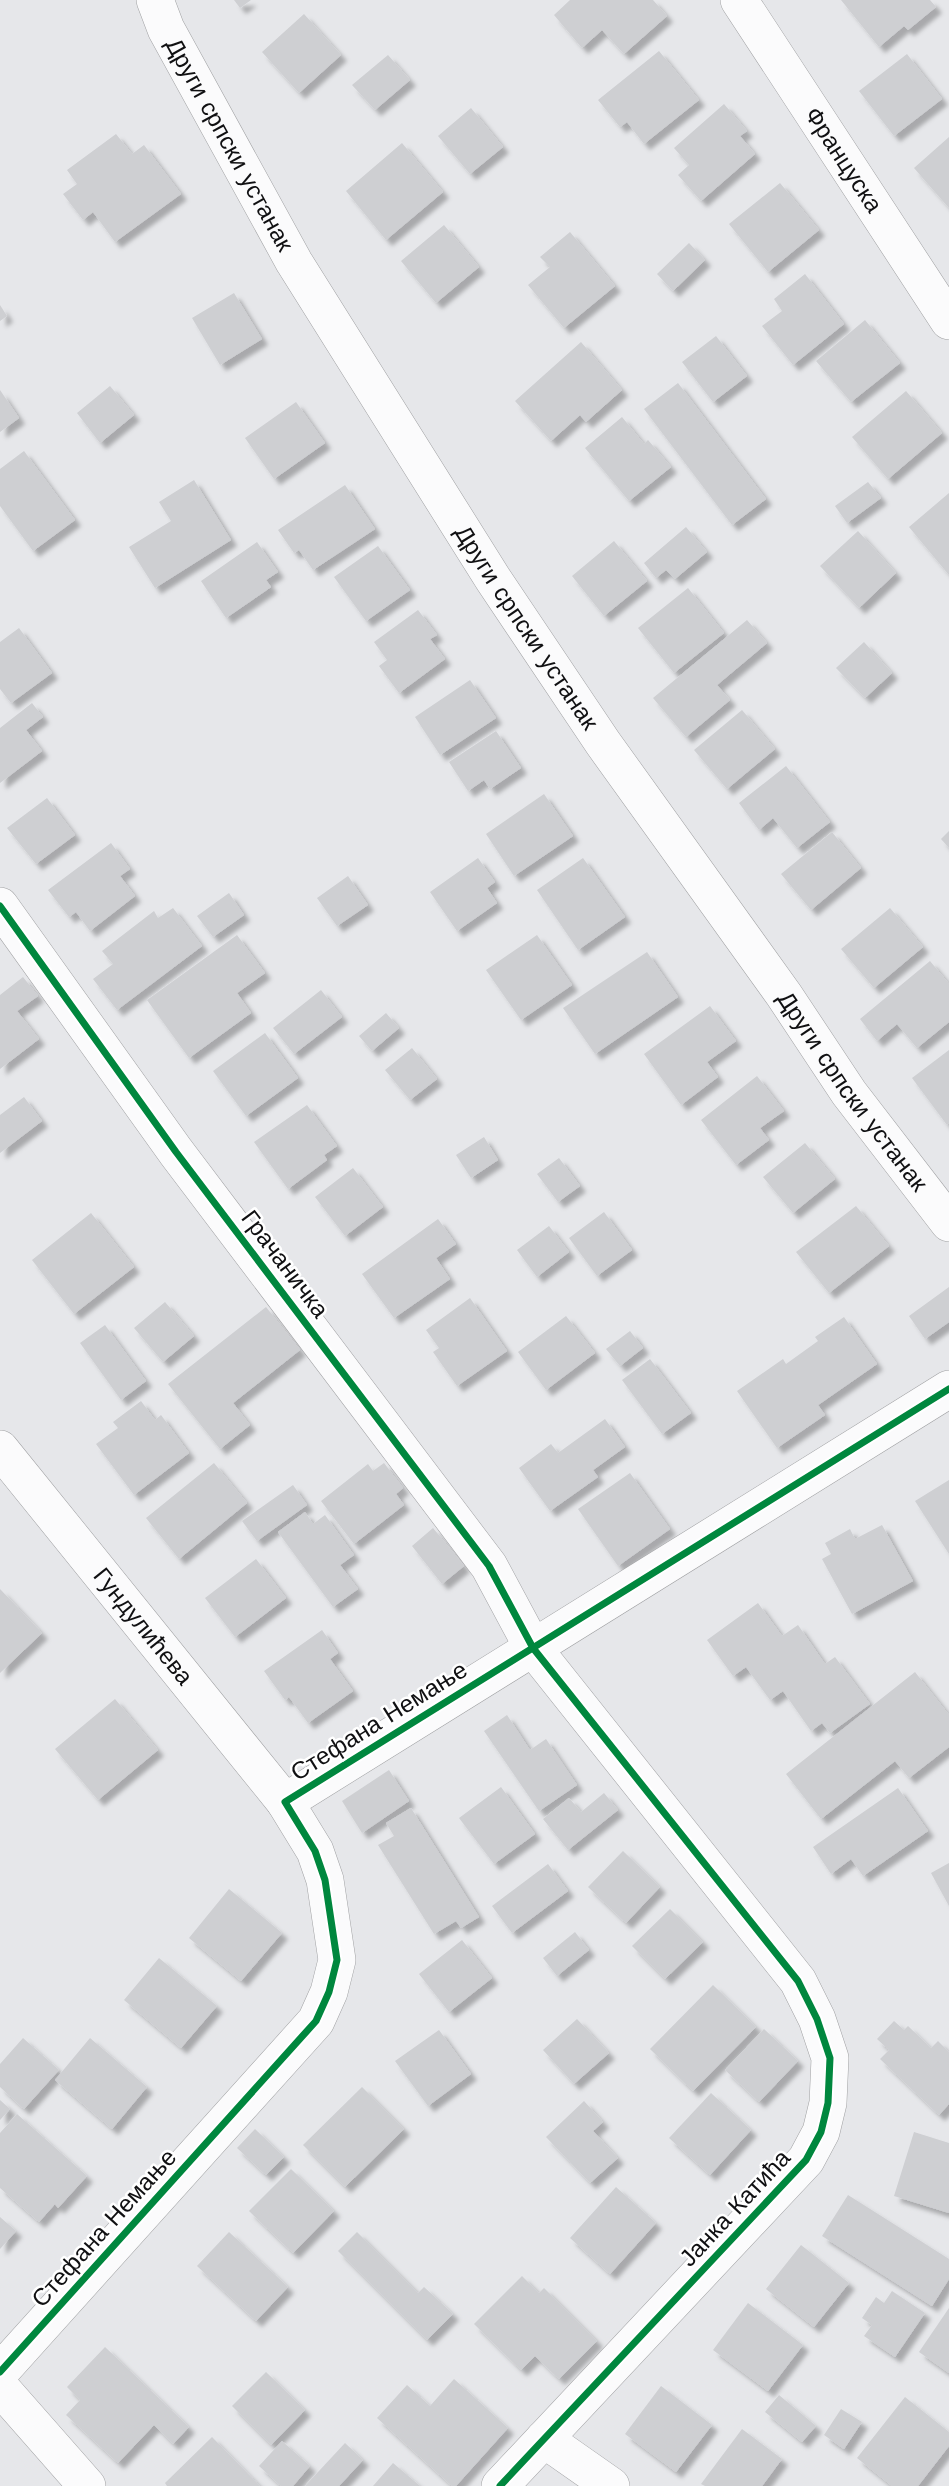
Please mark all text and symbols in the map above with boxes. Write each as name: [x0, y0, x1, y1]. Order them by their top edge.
street label: Други српски устанак: [160, 33, 300, 257]
street label: Француска: [799, 102, 889, 218]
street label: Други српски устанак: [449, 520, 604, 735]
street label: Други српски устанак: [772, 986, 934, 1197]
street label: Грачаничка: [236, 1205, 335, 1324]
street label: Гундулићева: [88, 1562, 199, 1691]
street label: Стефана Немање: [286, 1655, 472, 1787]
street label: Стефана Немање: [26, 2143, 182, 2313]
street label: Јанка Катића: [674, 2143, 797, 2272]

